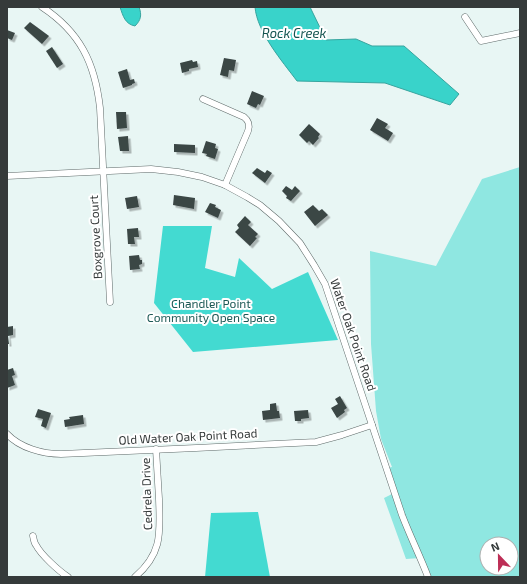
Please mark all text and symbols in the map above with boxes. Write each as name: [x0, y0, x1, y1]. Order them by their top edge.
water label: Rock Creek: [262, 25, 326, 41]
street label: Boxgrove Court: [86, 194, 104, 279]
street label: Water Oak Point Road: [328, 277, 380, 393]
park label: Chandler Point Community Open Space: [147, 296, 275, 324]
street label: Old Water Oak Point Road: [118, 425, 258, 447]
street label: Cedrela Drive: [138, 458, 154, 531]
north arrow: [479, 536, 519, 576]
text: N: [489, 539, 501, 554]

